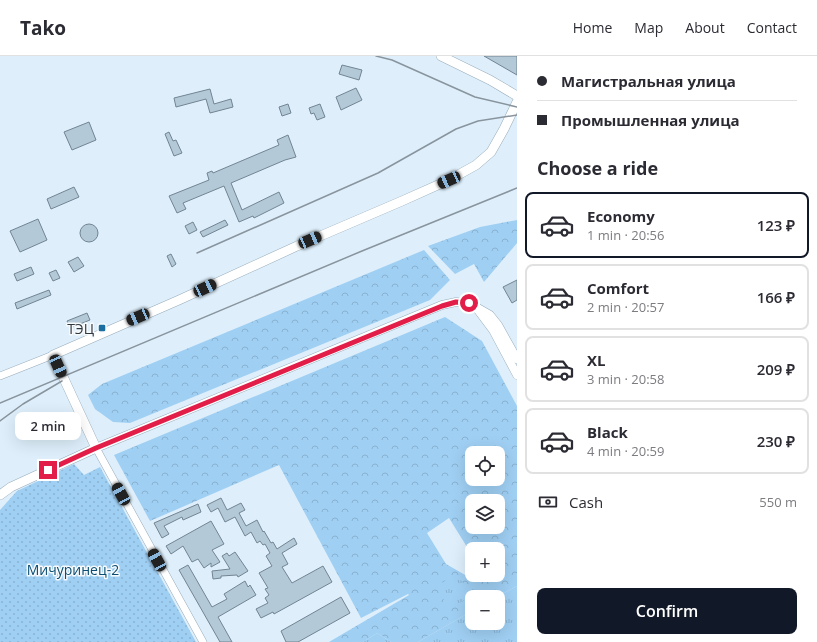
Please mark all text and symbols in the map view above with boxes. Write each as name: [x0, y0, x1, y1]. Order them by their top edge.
text: Tako: [20, 15, 66, 41]
text: Home: [573, 18, 612, 37]
text: Map: [634, 18, 663, 37]
text: About: [685, 18, 725, 37]
text: Contact: [747, 18, 797, 37]
text: Магистральная улица: [561, 71, 736, 91]
text: Промышленная улица: [561, 110, 740, 130]
text: Choose a ride: [537, 156, 658, 180]
car: [436, 170, 462, 190]
text: Economy: [587, 206, 655, 226]
icon: car: [539, 207, 575, 243]
text: 123 ₽: [757, 215, 795, 235]
text: 1 min · 20:56: [587, 226, 664, 244]
car: [297, 230, 323, 250]
car: [192, 277, 218, 299]
text: Comfort: [587, 278, 649, 298]
icon: car: [539, 279, 575, 315]
text: 166 ₽: [757, 287, 795, 307]
route start: [460, 294, 478, 312]
text: 2 min · 20:57: [587, 298, 664, 316]
car: [125, 307, 151, 327]
place label: ТЭЦ: [67, 319, 95, 338]
marker: ТЭЦ: [97, 323, 107, 333]
text: XL: [587, 350, 605, 370]
icon: car: [539, 351, 575, 387]
car: [48, 353, 68, 379]
text: 209 ₽: [757, 359, 795, 379]
text: 3 min · 20:58: [587, 370, 664, 388]
callout: 2 min: [15, 412, 81, 440]
text: 2 min: [30, 417, 66, 435]
text: Black: [587, 422, 628, 442]
icon: car: [539, 423, 575, 459]
text: 230 ₽: [757, 431, 795, 451]
text: 4 min · 20:59: [587, 442, 664, 460]
map controls: [465, 446, 505, 630]
button: locate: [465, 446, 505, 486]
route end: [39, 461, 57, 479]
car: [110, 481, 132, 507]
icon: cash: [537, 491, 559, 513]
text: Cash: [569, 492, 603, 512]
text: 550 m: [759, 493, 797, 511]
button: layers: [465, 494, 505, 534]
button: +: [465, 542, 505, 582]
car: [146, 547, 168, 573]
park label: Мичуринец-2: [27, 560, 119, 579]
button: Confirm: [537, 588, 797, 634]
button: −: [465, 590, 505, 630]

